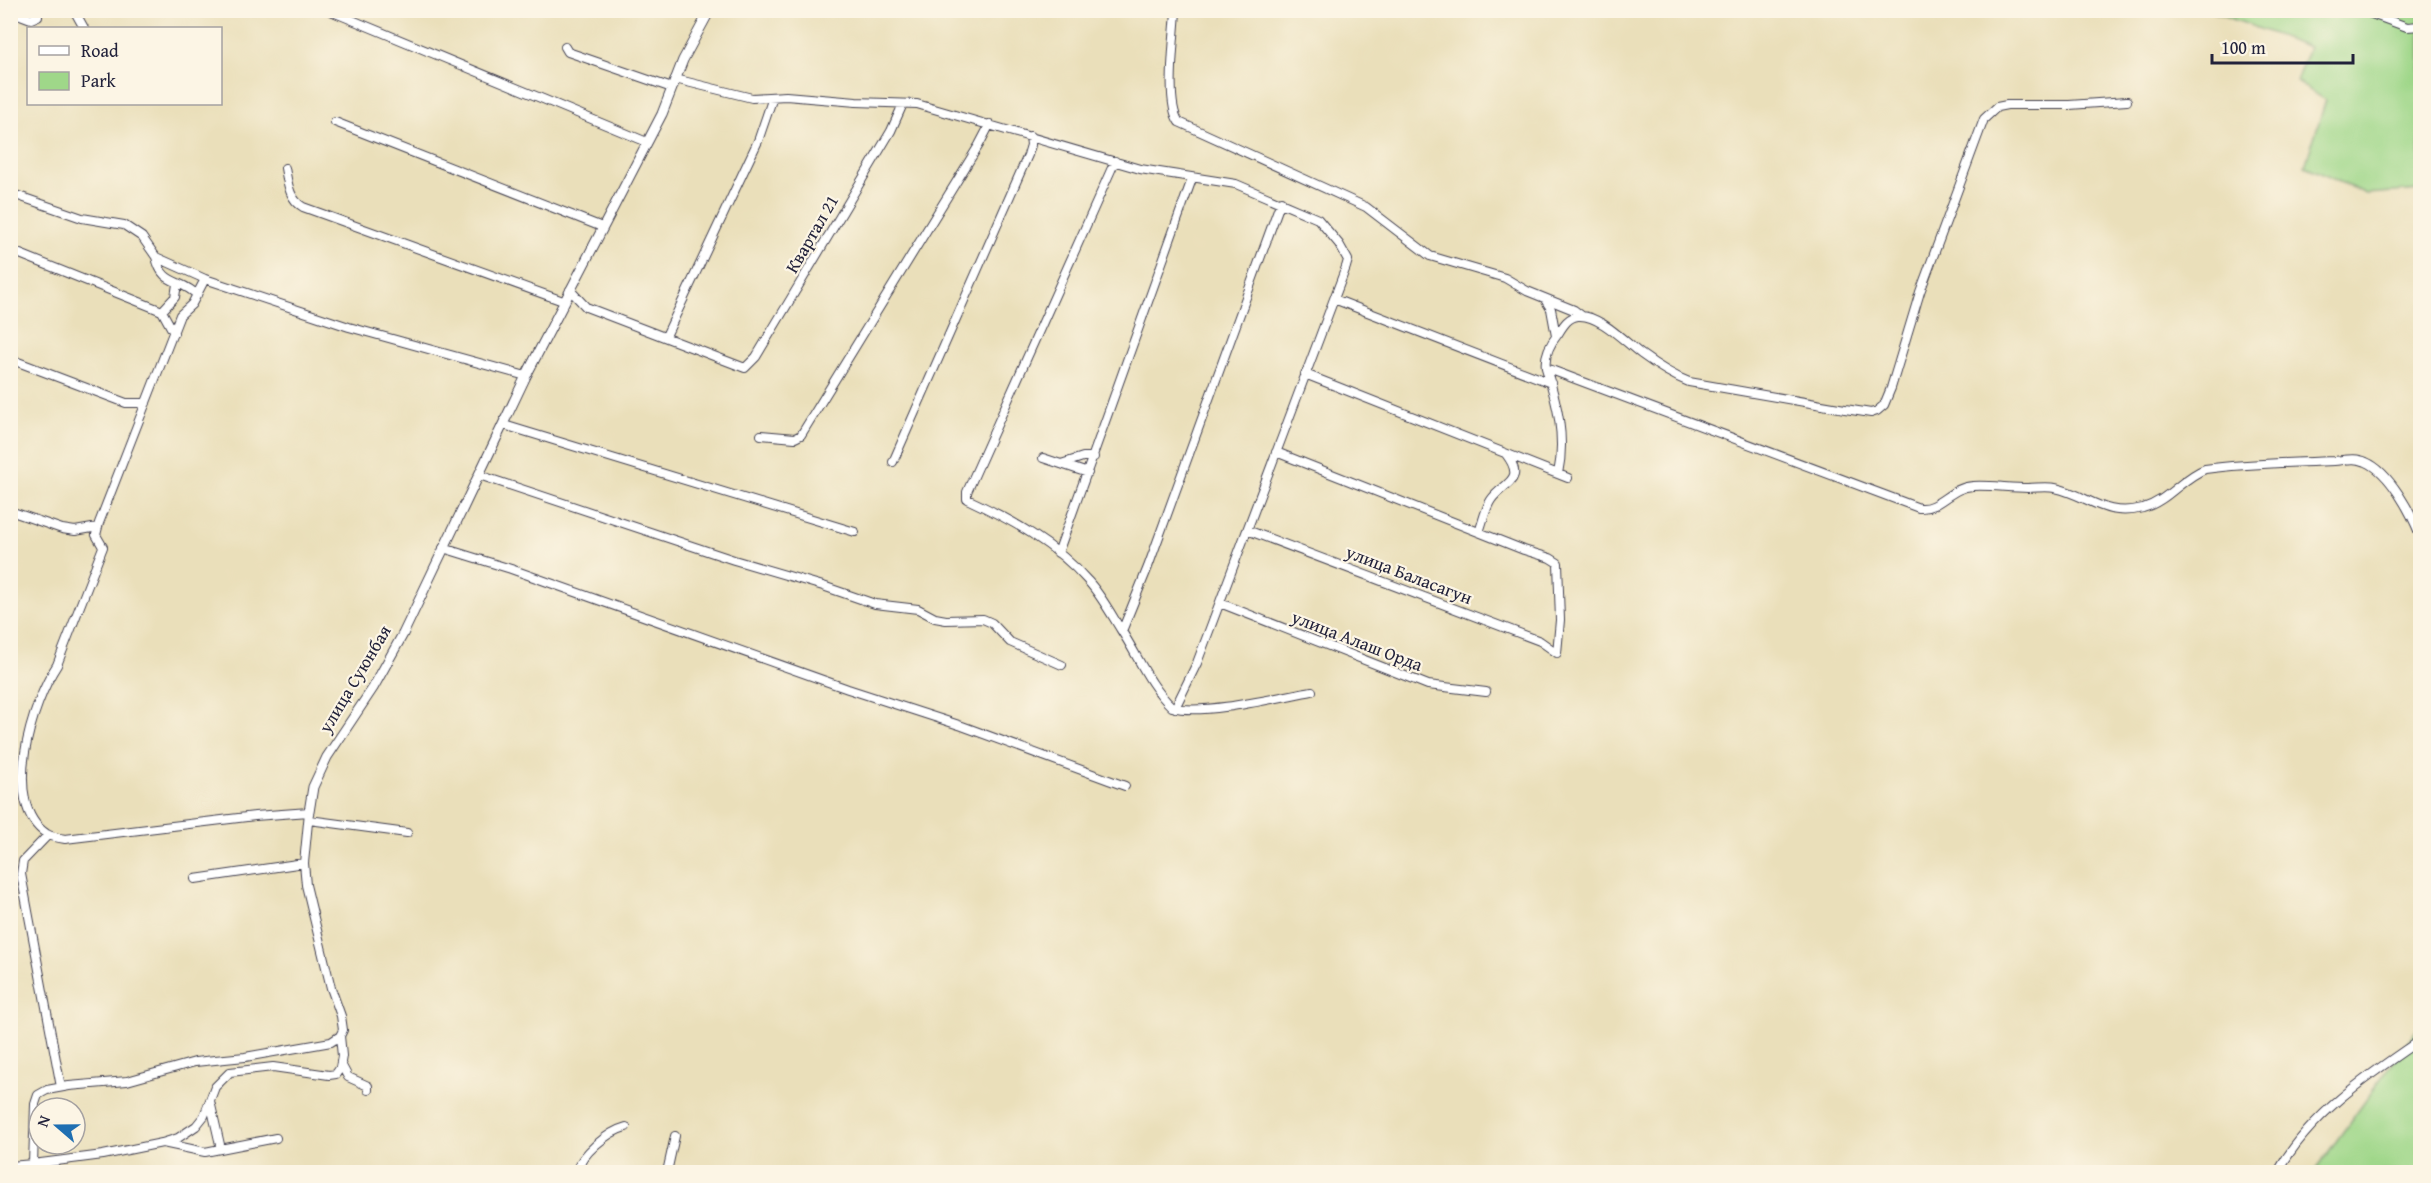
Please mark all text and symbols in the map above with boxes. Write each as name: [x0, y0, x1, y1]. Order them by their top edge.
legend: [27, 27, 222, 105]
scale bar: [2212, 27, 2353, 65]
text: 100 m: [2221, 34, 2266, 61]
text: Road: [81, 37, 119, 64]
text: Park: [81, 67, 117, 94]
street label: Квартал 21: [778, 190, 845, 278]
street label: улица Баласагун: [1341, 538, 1476, 611]
street label: улица Алаш Орда: [1287, 603, 1427, 678]
street label: улица Суюнбая: [311, 620, 398, 739]
north arrow: [27, 1096, 87, 1156]
text: N: [30, 1111, 56, 1130]

